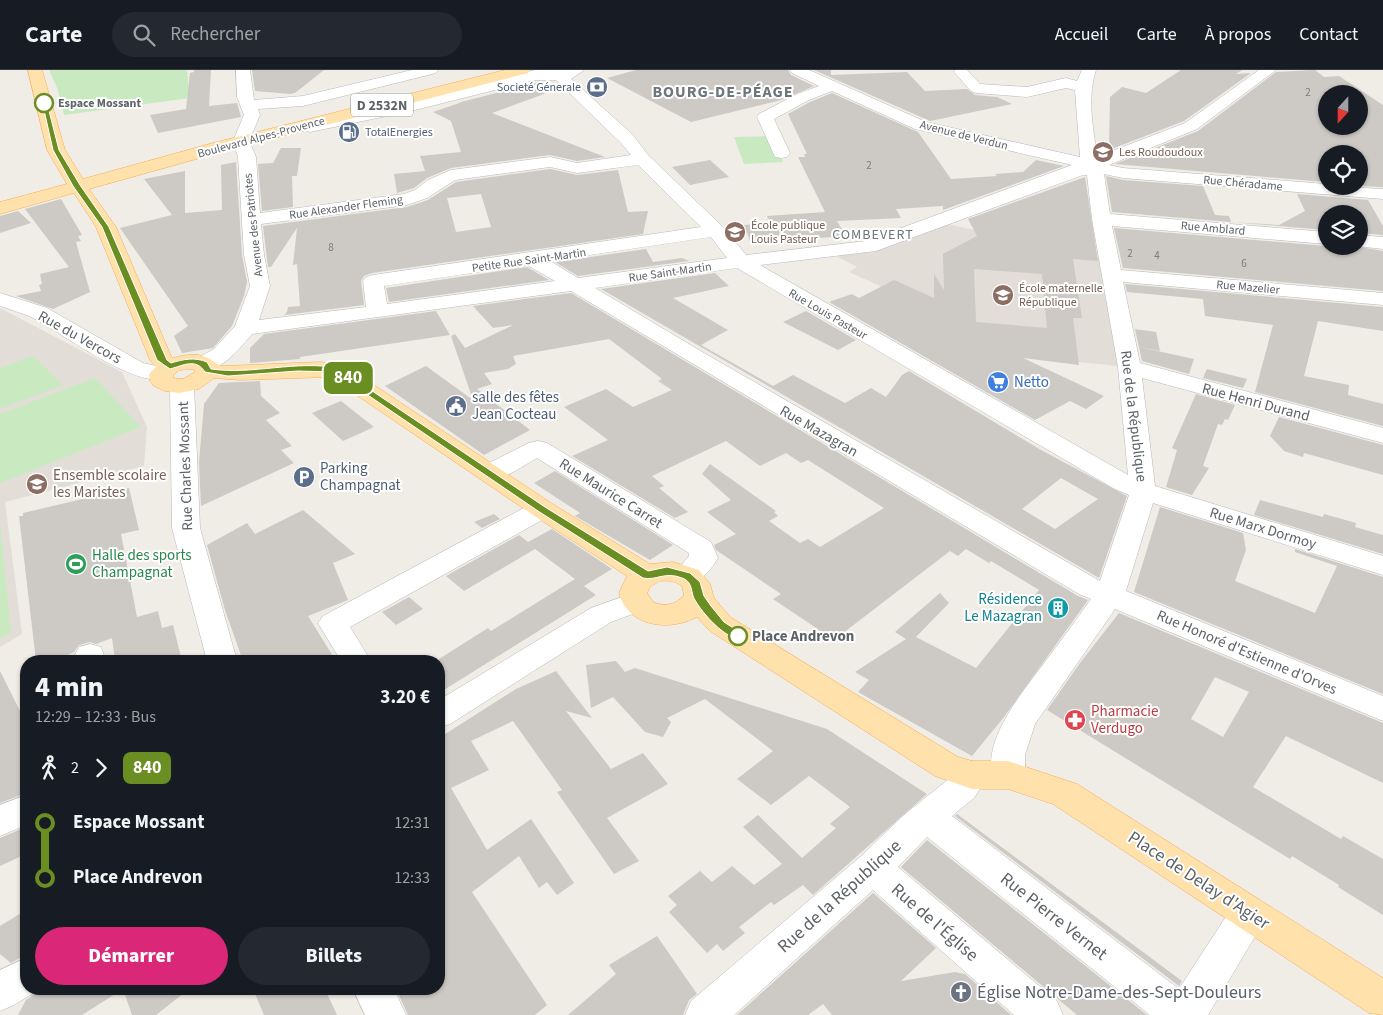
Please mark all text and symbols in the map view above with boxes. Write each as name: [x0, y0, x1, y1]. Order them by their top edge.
search box: [112, 12, 462, 57]
text: Carte: [25, 17, 82, 52]
icon: search: [130, 21, 158, 49]
text: Rechercher: [170, 21, 260, 48]
text: Accueil: [1055, 22, 1108, 47]
text: Carte: [1136, 22, 1177, 47]
text: À propos: [1205, 22, 1271, 47]
text: Contact: [1299, 22, 1358, 47]
bank icon: Societé Génerale: [585, 75, 609, 99]
place label: Societé Génerale: [497, 79, 581, 96]
district label: BOURG-DE-PÉAGE: [652, 81, 794, 103]
house number: 2: [1305, 85, 1311, 100]
north arrow: [1318, 85, 1368, 135]
map controls: [1318, 85, 1368, 255]
marker: Espace Mossant: [34, 93, 54, 113]
road number: D 2532N: [351, 94, 413, 116]
place label: Espace Mossant: [58, 95, 141, 112]
street label: Boulevard Alpes-Provence: [196, 112, 327, 163]
street label: Avenue de Verdun: [918, 116, 1010, 155]
fuel station icon: TotalEnergies: [337, 120, 361, 144]
place label: TotalEnergies: [365, 124, 433, 141]
school or university icon: Les Roudoudoux: [1091, 140, 1115, 164]
place label: Les Roudoudoux: [1119, 144, 1203, 161]
button: locate: [1318, 145, 1368, 195]
house number: 2: [866, 158, 872, 173]
street label: Avenue des Patriotes: [240, 172, 267, 278]
street label: Rue Chéradame: [1203, 172, 1283, 195]
street label: Rue Alexander Fleming: [288, 191, 404, 224]
button: layers: [1318, 205, 1368, 255]
place label: École publique Louis Pasteur: [751, 217, 825, 248]
street label: Rue Amblard: [1180, 217, 1246, 240]
school or university icon: École publique Louis Pasteur: [723, 220, 747, 244]
district label: COMBEVERT: [832, 225, 914, 245]
house number: 8: [328, 240, 334, 255]
street label: Petite Rue Saint-Martin: [471, 244, 587, 277]
house number: 2: [1127, 246, 1133, 261]
house number: 4: [1154, 248, 1160, 263]
house number: 6: [1241, 256, 1247, 271]
street label: Rue Saint-Martin: [627, 258, 713, 287]
street label: Rue Mazelier: [1216, 276, 1281, 299]
place label: École maternelle République: [1019, 280, 1103, 311]
school or university icon: École maternelle République: [991, 283, 1015, 307]
street label: Rue Louis Pasteur: [785, 285, 871, 344]
street label: Rue du Vercors: [34, 306, 125, 369]
street label: Rue de la République: [1115, 349, 1152, 483]
line badge: 840: [319, 362, 377, 394]
text: 840: [334, 365, 362, 390]
supermarket icon: Netto: [986, 370, 1010, 394]
place label: Netto: [1014, 372, 1049, 393]
street label: Rue Henri Durand: [1200, 378, 1312, 427]
place label: salle des fêtes Jean Cocteau: [472, 387, 559, 425]
public building icon: salle des fêtes Jean Cocteau: [444, 394, 468, 418]
street label: Rue Mazagran: [776, 400, 862, 462]
street label: Rue Charles Mossant: [173, 401, 198, 531]
street label: Rue Maurice Carret: [555, 453, 666, 534]
place label: Parking Champagnat: [320, 458, 401, 496]
place label: Ensemble scolaire les Maristes: [53, 465, 166, 503]
parking icon: Parking Champagnat: [292, 465, 316, 489]
school or university icon: Ensemble scolaire les Maristes: [25, 472, 49, 496]
street label: Rue Marx Dormoy: [1207, 502, 1319, 555]
place label: Halle des sports Champagnat: [92, 545, 192, 583]
sports icon: Halle des sports Champagnat: [64, 552, 88, 576]
place label: Résidence Le Mazagran: [964, 589, 1042, 627]
building icon: Résidence Le Mazagran: [1046, 596, 1070, 620]
street label: Rue Honoré d'Estienne d'Orves: [1153, 605, 1340, 700]
marker: Place Andrevon: [728, 626, 748, 646]
place label: Place Andrevon: [752, 626, 854, 647]
text: 4 min: [35, 667, 104, 707]
text: 3.20 €: [380, 684, 430, 711]
place label: Pharmacie Verdugo: [1091, 701, 1158, 739]
text: 12:29 – 12:33 · Bus: [35, 706, 156, 728]
pharmacy icon: Pharmacie Verdugo: [1063, 708, 1087, 732]
icon: walk: [35, 754, 63, 782]
icon: forward: [87, 754, 115, 782]
text: 840: [133, 755, 161, 780]
text: 2: [71, 757, 79, 779]
text: Espace Mossant: [73, 809, 204, 836]
text: 12:31: [394, 812, 430, 834]
street label: Place de Delay d'Agier: [1123, 825, 1275, 936]
street label: Rue de la République: [772, 834, 907, 959]
text: Place Andrevon: [73, 864, 203, 891]
text: 12:33: [394, 867, 430, 889]
street label: Rue Pierre Vernet: [995, 867, 1113, 966]
street label: Rue de l'Église: [886, 877, 984, 967]
button: Démarrer: [35, 927, 228, 985]
button: Billets: [238, 927, 430, 985]
church icon: Église Notre-Dame-des-Sept-Douleurs: [949, 980, 973, 1004]
place label: Église Notre-Dame-des-Sept-Douleurs: [977, 980, 1261, 1005]

